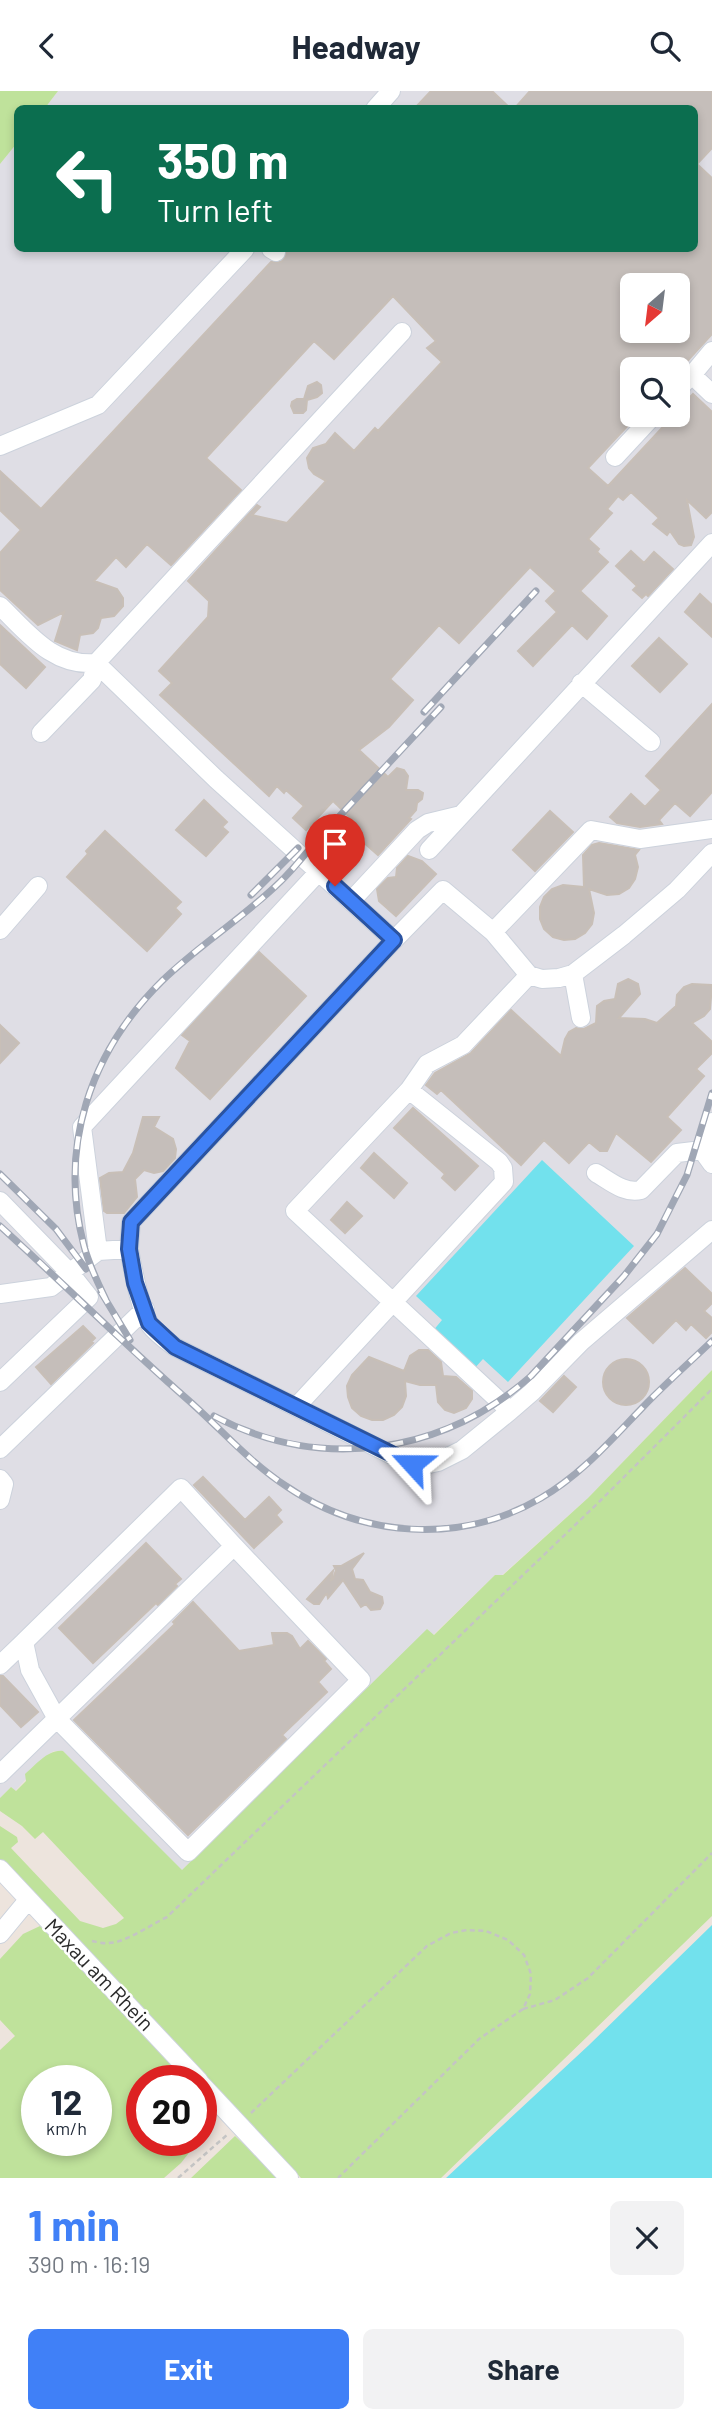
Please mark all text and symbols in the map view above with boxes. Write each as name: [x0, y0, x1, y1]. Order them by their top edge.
icon: back: [28, 27, 66, 65]
text: Headway: [291, 27, 421, 65]
icon: search: [646, 27, 684, 65]
text: 350 m: [157, 130, 289, 189]
icon: left: [42, 133, 133, 224]
text: Turn left: [157, 190, 274, 228]
north arrow: [620, 273, 690, 343]
map controls: [620, 273, 690, 427]
button: search: [620, 357, 690, 427]
pin: [305, 814, 365, 886]
icon: arrive: [316, 825, 354, 863]
position arrow: [375, 1427, 449, 1501]
street label: Maxau am Rhein: [40, 1913, 160, 2035]
speed limit sign: 20: [126, 2065, 217, 2156]
text: 12: [50, 2080, 82, 2122]
text: km/h: [46, 2117, 87, 2139]
text: 1 min: [28, 2199, 120, 2249]
button: close: [610, 2201, 684, 2275]
text: 390 m · 16:19: [28, 2250, 150, 2278]
button: Exit: [28, 2329, 349, 2409]
button: Share: [363, 2329, 684, 2409]

